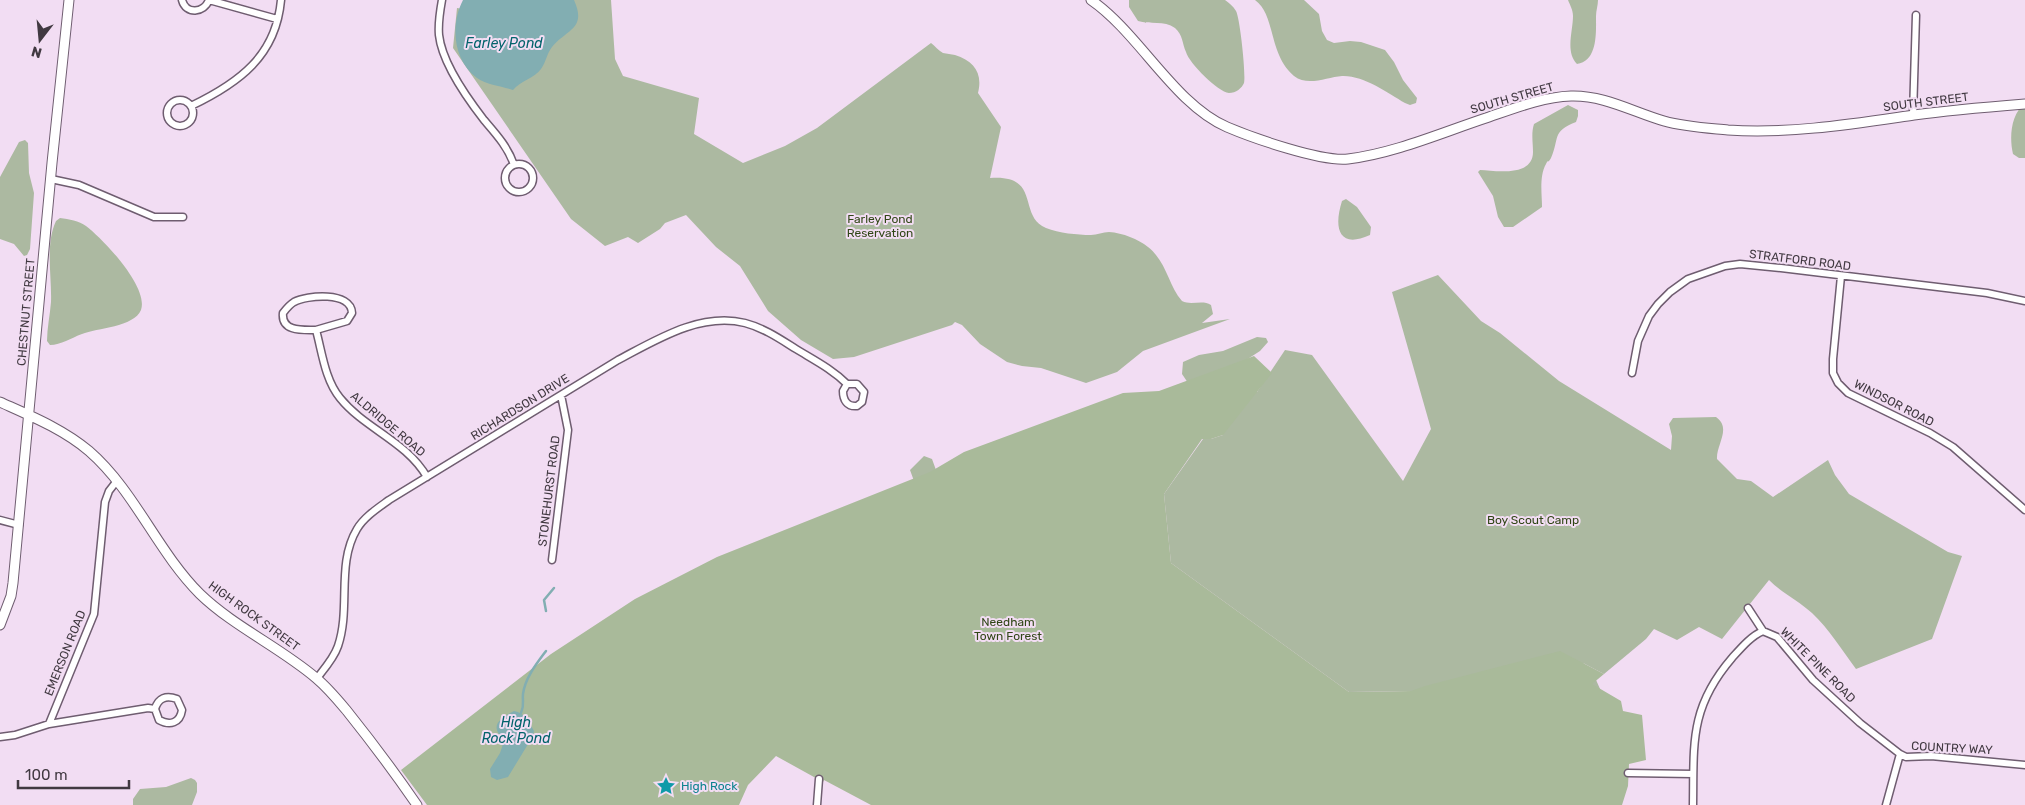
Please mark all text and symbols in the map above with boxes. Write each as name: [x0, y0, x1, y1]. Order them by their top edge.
north arrow: [15, 15, 65, 65]
water label: Farley Pond: [465, 35, 543, 52]
text: N: [29, 42, 44, 62]
street label: SOUTH STREET: [1469, 79, 1555, 117]
street label: SOUTH STREET: [1882, 90, 1970, 114]
park label: Farley Pond Reservation: [847, 212, 913, 240]
street label: STRATFORD ROAD: [1748, 247, 1852, 273]
street label: CHESTNUT STREET: [14, 257, 38, 366]
street label: RICHARDSON DRIVE: [468, 371, 572, 443]
street label: WINDSOR ROAD: [1852, 377, 1936, 429]
street label: ALDRIDGE ROAD: [348, 389, 428, 459]
street label: STONEHURST ROAD: [535, 435, 563, 547]
park label: Boy Scout Camp: [1487, 513, 1579, 527]
street label: HIGH ROCK STREET: [206, 578, 302, 654]
street label: EMERSON ROAD: [41, 608, 89, 698]
park label: Needham Town Forest: [974, 615, 1042, 643]
street label: WHITE PINE ROAD: [1778, 625, 1858, 705]
water label: High Rock Pond: [481, 714, 551, 747]
street label: COUNTRY WAY: [1911, 739, 1993, 757]
scale bar: [18, 758, 129, 790]
text: 100 m: [25, 766, 67, 784]
place icon: High Rock: [655, 775, 677, 797]
place label: High Rock: [681, 779, 738, 793]

